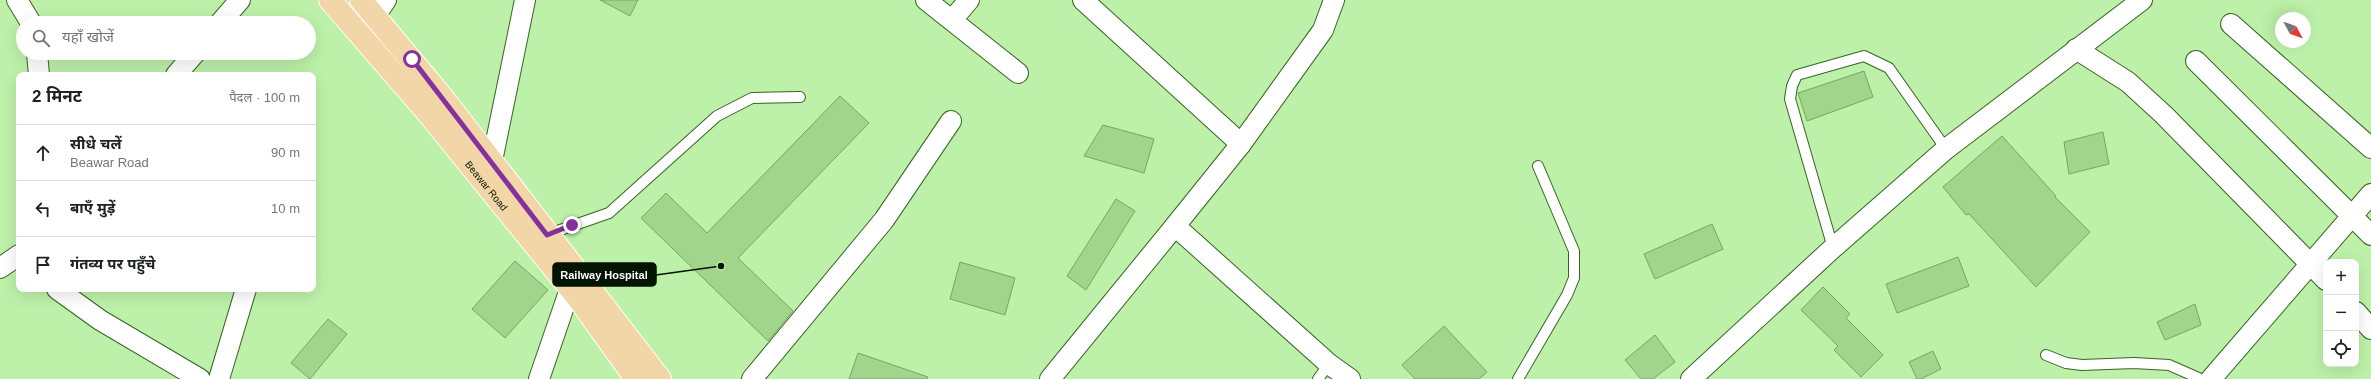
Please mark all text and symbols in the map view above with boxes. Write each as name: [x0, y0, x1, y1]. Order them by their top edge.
north arrow: [2275, 12, 2311, 48]
search box: [16, 16, 316, 60]
icon: search: [30, 27, 52, 49]
text: यहाँ खोजें: [62, 28, 114, 45]
route start: [403, 50, 421, 68]
text: 2 मिनट: [32, 87, 82, 106]
text: पैदल · 100 m: [229, 90, 300, 105]
text: सीधे चलें: [70, 135, 121, 152]
icon: ahead: [32, 142, 54, 164]
text: 90 m: [271, 145, 300, 160]
text: Beawar Road: [70, 155, 149, 170]
street label: Beawar Road: [463, 159, 510, 213]
icon: left: [32, 198, 54, 220]
text: बाएँ मुड़ें: [70, 199, 115, 216]
text: 10 m: [271, 201, 300, 216]
route end: [563, 216, 581, 234]
icon: arrive: [32, 254, 54, 276]
text: गंतव्य पर पहुँचे: [70, 255, 155, 272]
map controls: [2323, 259, 2359, 367]
button: +: [2323, 259, 2359, 295]
callout: Railway Hospital: [553, 263, 656, 286]
text: Railway Hospital: [560, 269, 648, 281]
button: −: [2323, 295, 2359, 331]
button: locate: [2323, 331, 2359, 367]

